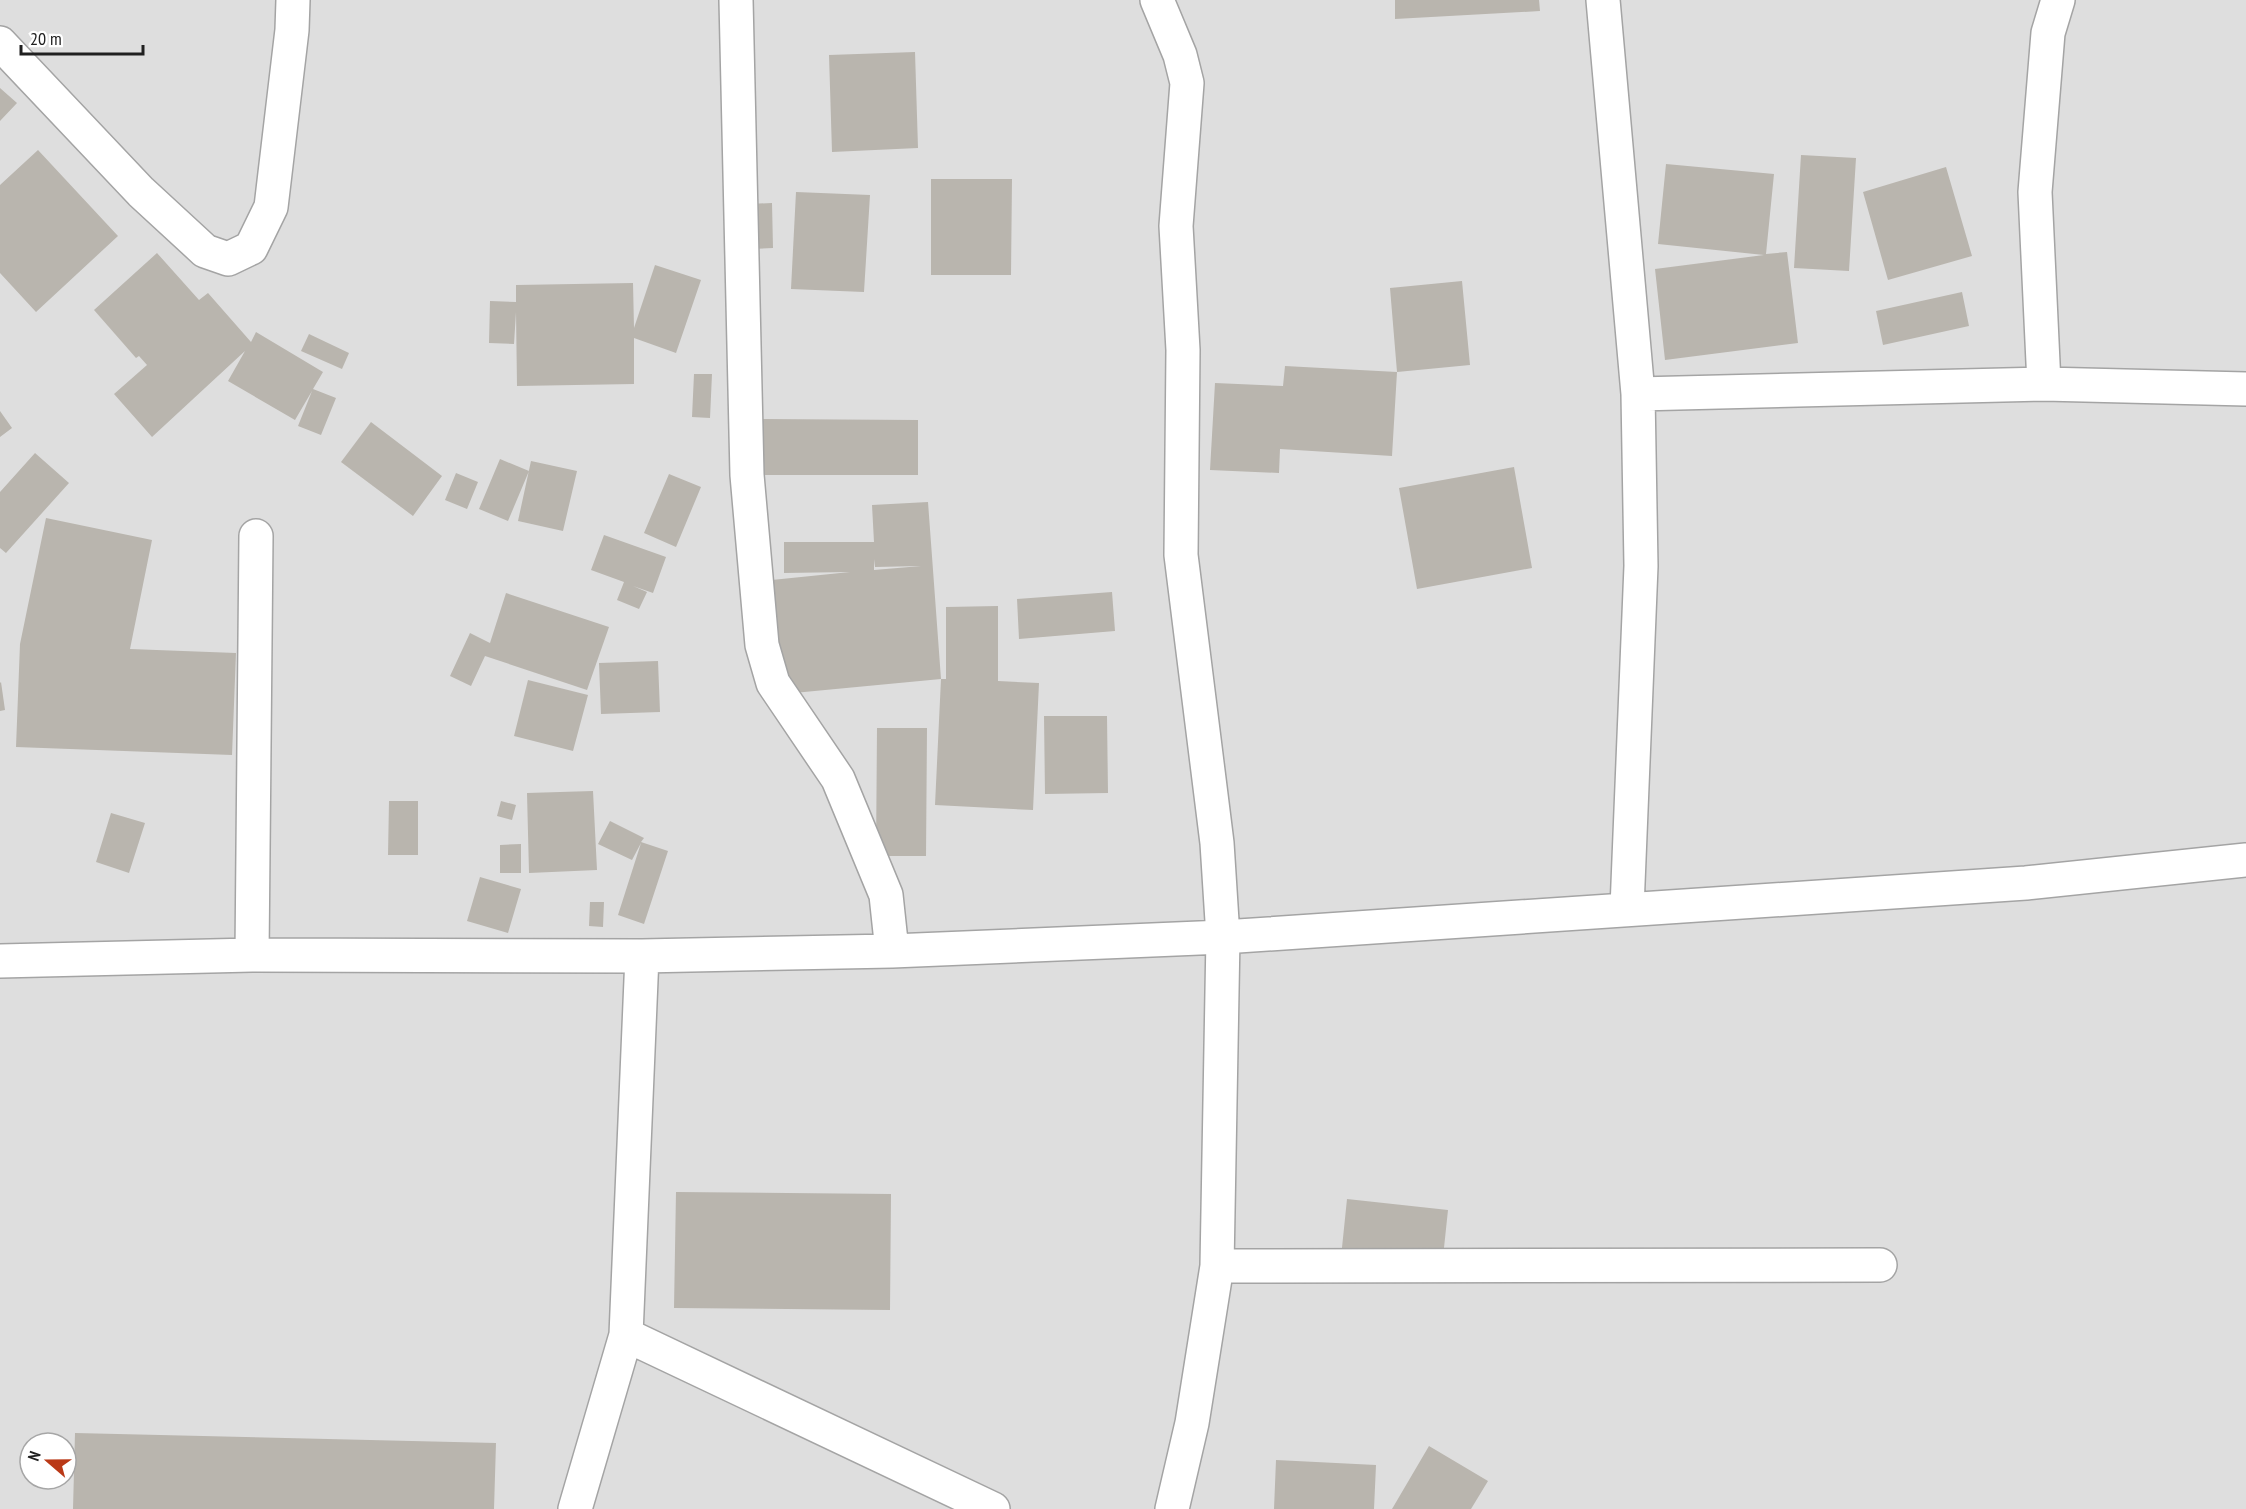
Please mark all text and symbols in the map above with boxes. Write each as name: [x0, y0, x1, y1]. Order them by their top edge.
scale bar: [21, 18, 142, 56]
text: 20 m: [30, 27, 62, 50]
north arrow: [18, 1431, 78, 1491]
text: N: [23, 1448, 45, 1463]

